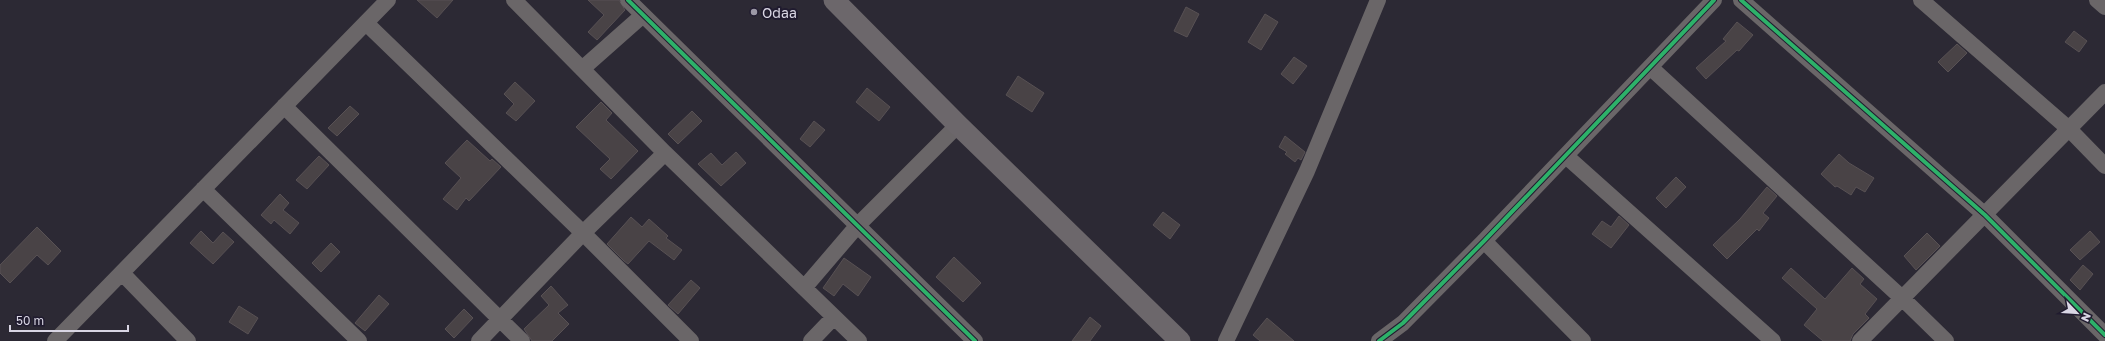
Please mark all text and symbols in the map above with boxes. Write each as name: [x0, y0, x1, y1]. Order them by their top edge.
place label: Odaa: [762, 4, 797, 21]
marker: Odaa: [749, 7, 759, 17]
north arrow: [2057, 293, 2097, 333]
scale bar: [10, 307, 128, 333]
text: N: [2079, 311, 2094, 324]
text: 50 m: [16, 313, 44, 328]

